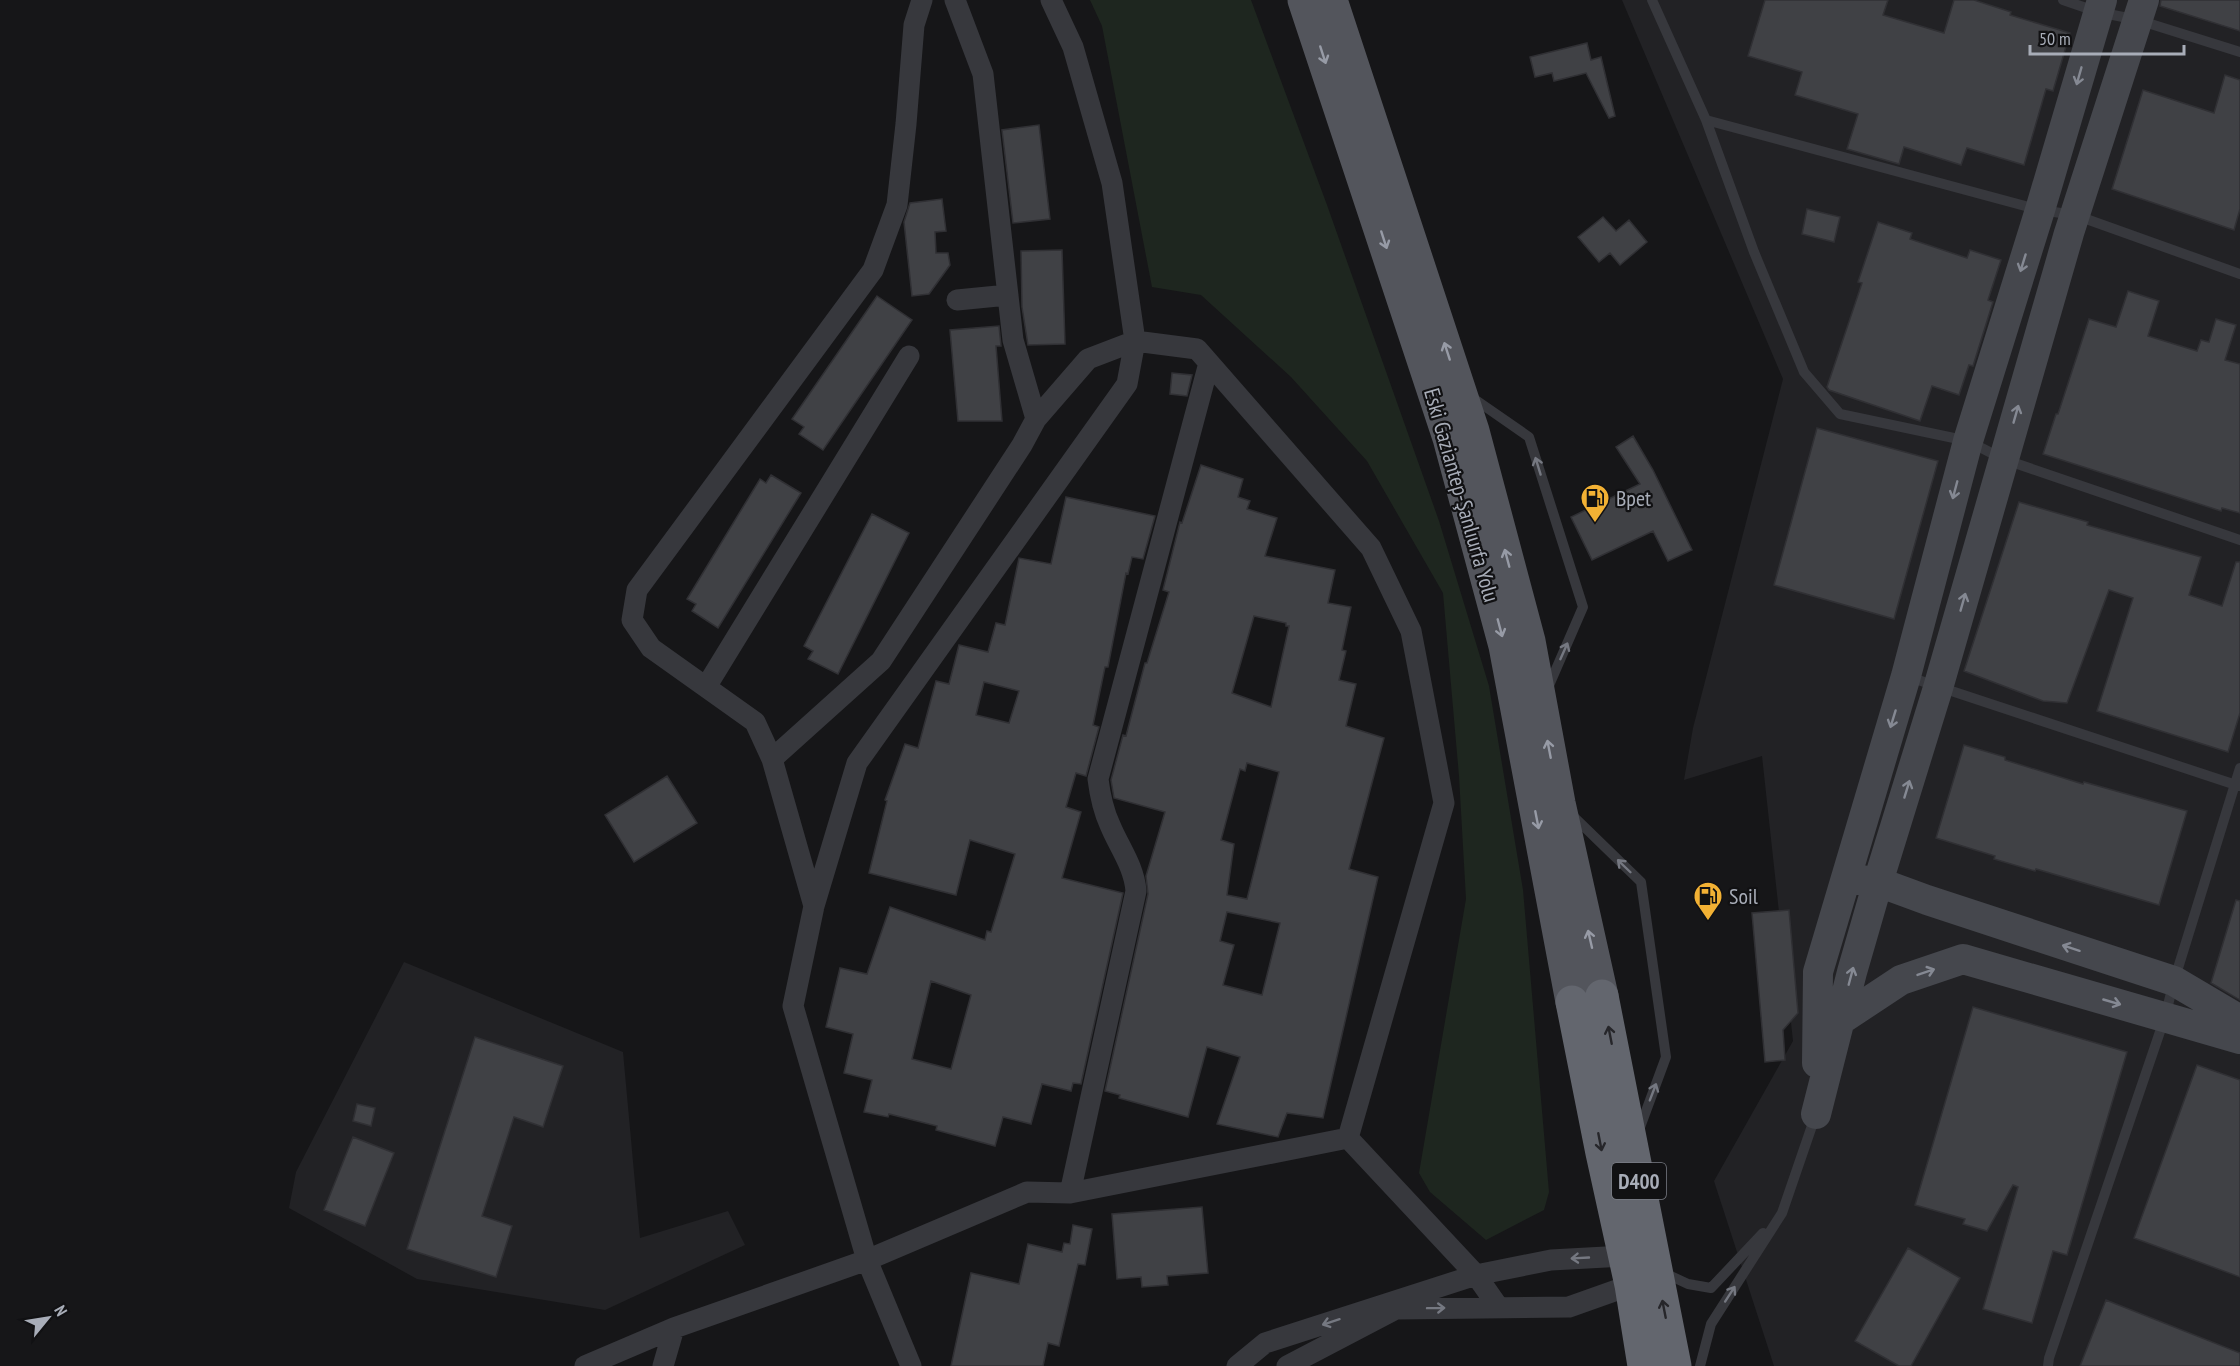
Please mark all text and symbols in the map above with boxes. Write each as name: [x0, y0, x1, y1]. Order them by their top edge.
scale bar: [2030, 18, 2184, 56]
text: 50 m: [2039, 27, 2071, 50]
one-way arrow: [1318, 45, 1329, 64]
one-way arrow: [2073, 66, 2084, 85]
one-way arrow: [1380, 231, 1391, 249]
one-way arrow: [2017, 253, 2028, 272]
one-way arrow: [1440, 342, 1451, 361]
street label: Eski Gaziantep-Şanlıurfa Yolu: [1418, 385, 1506, 605]
one-way arrow: [2011, 405, 2022, 424]
one-way arrow: [1532, 457, 1543, 476]
one-way arrow: [1949, 480, 1960, 499]
fuel station icon: Bpet: [1579, 482, 1611, 524]
place label: Bpet: [1616, 484, 1651, 512]
one-way arrow: [1501, 549, 1512, 568]
one-way arrow: [1957, 593, 1969, 612]
one-way arrow: [1495, 619, 1506, 638]
one-way arrow: [1559, 642, 1570, 660]
one-way arrow: [1887, 709, 1898, 728]
one-way arrow: [1543, 739, 1554, 759]
one-way arrow: [1902, 780, 1913, 799]
one-way arrow: [1532, 810, 1543, 829]
one-way arrow: [1617, 859, 1632, 874]
fuel station icon: Soil: [1692, 880, 1724, 922]
place label: Soil: [1729, 882, 1759, 910]
one-way arrow: [1583, 930, 1595, 949]
one-way arrow: [2062, 942, 2081, 953]
one-way arrow: [1916, 965, 1935, 976]
one-way arrow: [1846, 966, 1857, 985]
one-way arrow: [2103, 997, 2122, 1008]
one-way arrow: [1604, 1025, 1615, 1045]
one-way arrow: [1648, 1083, 1659, 1102]
one-way arrow: [1595, 1132, 1606, 1151]
road number: D400: [1612, 1163, 1666, 1199]
one-way arrow: [1570, 1253, 1590, 1264]
one-way arrow: [1724, 1285, 1737, 1302]
north arrow: [18, 1288, 78, 1348]
one-way arrow: [1658, 1299, 1669, 1319]
text: N: [50, 1302, 72, 1319]
one-way arrow: [1426, 1303, 1446, 1314]
one-way arrow: [1322, 1318, 1341, 1329]

